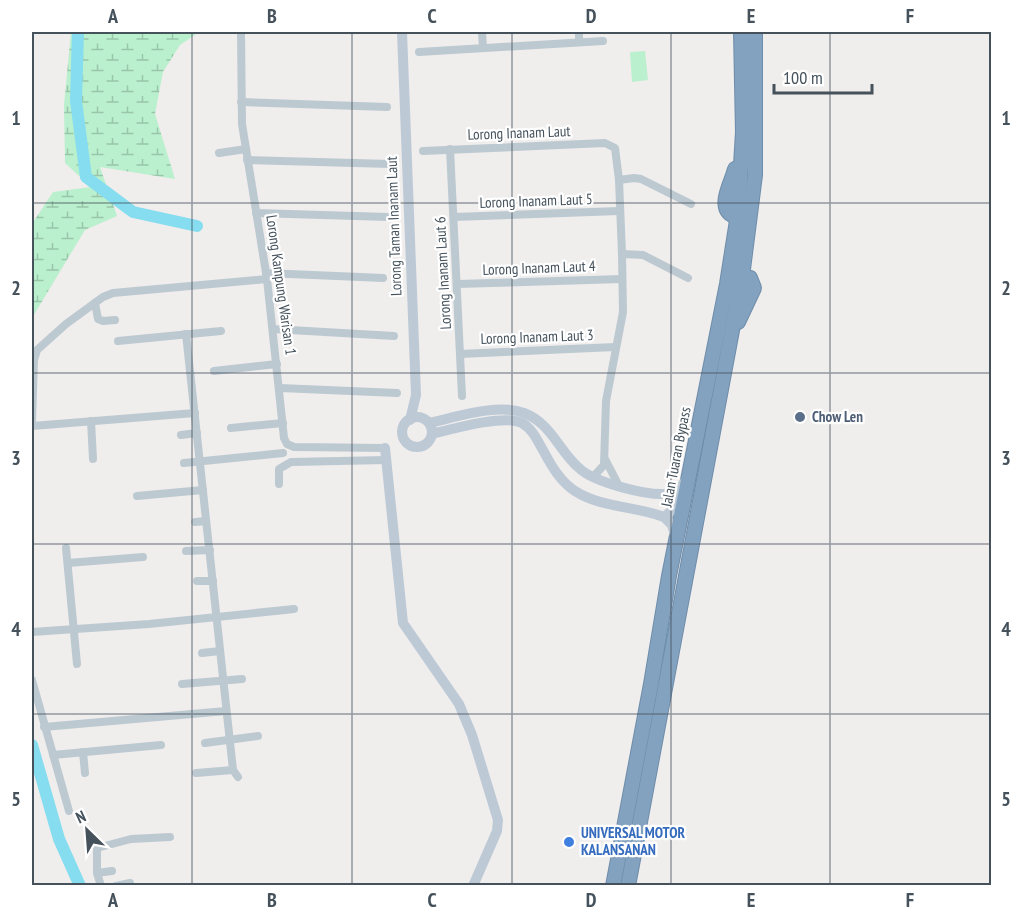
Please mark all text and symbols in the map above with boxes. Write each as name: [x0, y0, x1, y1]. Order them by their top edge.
text: A: [107, 3, 119, 29]
text: B: [267, 3, 277, 29]
text: C: [427, 3, 437, 29]
text: D: [586, 3, 597, 29]
text: E: [747, 3, 755, 29]
text: F: [906, 3, 914, 29]
scale bar: [774, 57, 872, 95]
text: 100 m: [783, 66, 823, 89]
text: 1: [11, 105, 21, 131]
text: 1: [1001, 105, 1011, 131]
street label: Lorong Inanam Laut: [467, 121, 571, 144]
street label: Lorong Taman Inanam Laut: [382, 156, 405, 296]
street label: Lorong Inanam Laut 5: [479, 189, 593, 212]
street label: Lorong Kampung Warisan 1: [262, 214, 301, 356]
street label: Lorong Inanam Laut 6: [430, 216, 455, 330]
street label: Lorong Inanam Laut 4: [482, 256, 596, 279]
text: 2: [11, 275, 21, 301]
text: 2: [1001, 275, 1011, 301]
street label: Lorong Inanam Laut 3: [480, 325, 594, 348]
street label: Jalan Tuaran Bypass: [656, 405, 695, 510]
place label: Chow Len: [812, 407, 863, 426]
marker: Chow Len: [793, 410, 807, 424]
text: 3: [11, 445, 21, 471]
text: 3: [1001, 445, 1011, 471]
text: 4: [11, 616, 21, 642]
text: 4: [1001, 616, 1011, 642]
text: 5: [11, 786, 21, 812]
text: 5: [1001, 786, 1011, 812]
north arrow: [57, 800, 117, 860]
text: N: [73, 806, 89, 827]
place label: UNIVERSAL MOTOR KALANSANAN: [581, 823, 686, 859]
marker: UNIVERSAL MOTOR KALANSANAN: [562, 835, 576, 849]
text: A: [107, 887, 119, 913]
text: B: [267, 887, 277, 913]
text: C: [427, 887, 437, 913]
text: D: [586, 887, 597, 913]
text: E: [747, 887, 755, 913]
text: F: [906, 887, 914, 913]

